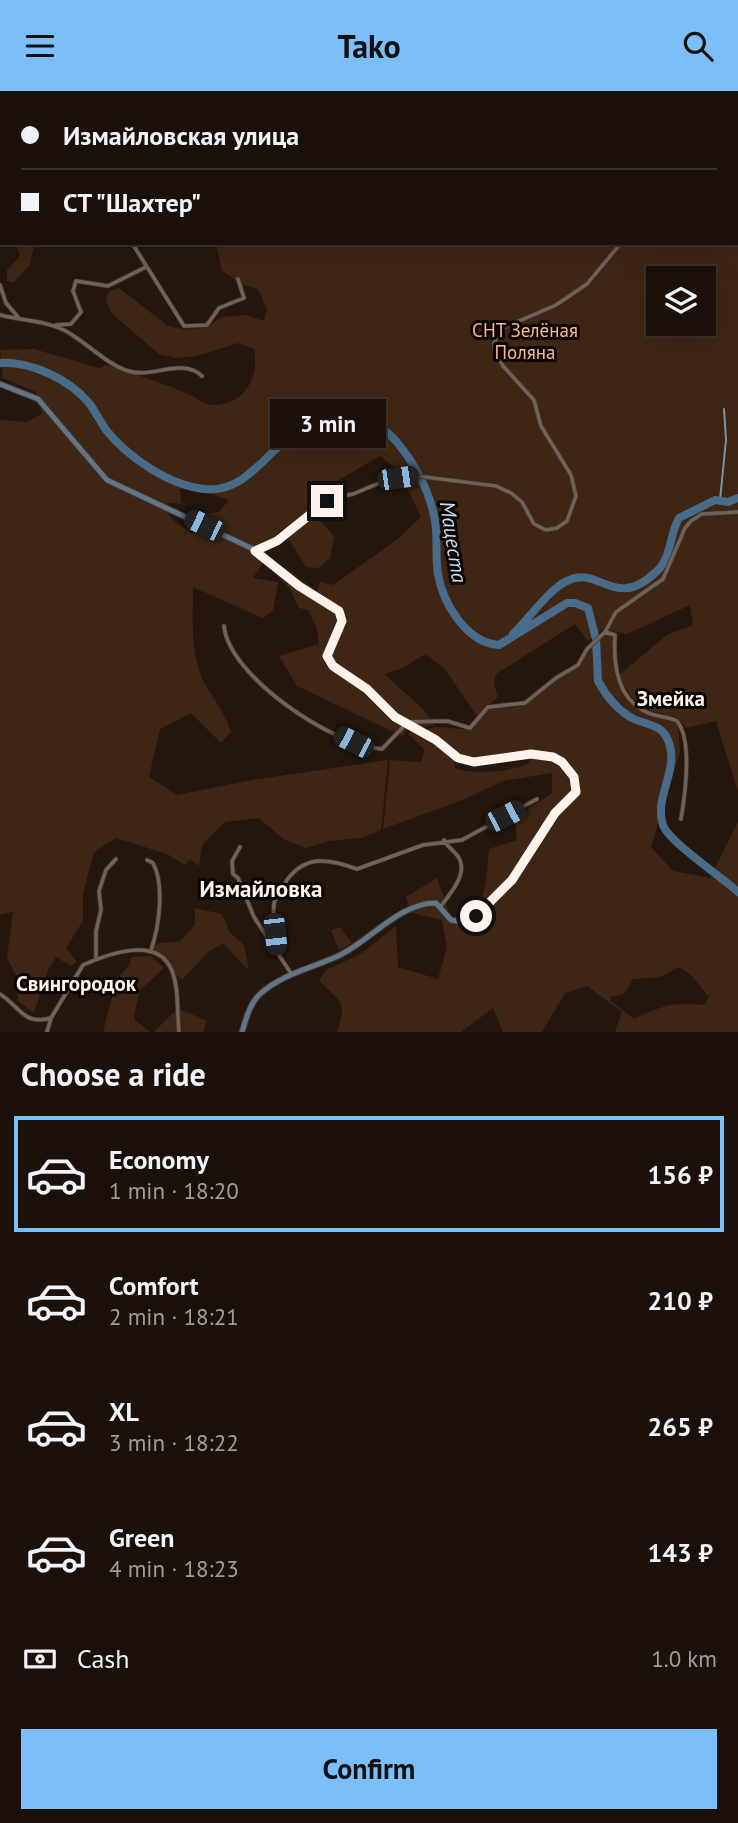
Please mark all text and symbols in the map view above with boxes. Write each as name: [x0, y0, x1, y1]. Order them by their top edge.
text: Tako: [337, 25, 401, 67]
icon: menu: [21, 27, 59, 65]
icon: search: [679, 27, 717, 65]
text: Измайловская улица: [63, 119, 299, 152]
text: СТ "Шахтер": [63, 186, 201, 219]
map controls: [646, 266, 716, 336]
button: layers: [646, 266, 716, 336]
park label: СНТ Зелёная Поляна: [472, 318, 578, 364]
callout: 3 min: [269, 399, 385, 449]
text: 3 min: [300, 409, 356, 438]
car: [376, 465, 421, 491]
route end: [311, 485, 343, 517]
water label: Мацеста: [434, 499, 473, 585]
car: [181, 506, 228, 544]
district label: Змейка: [637, 685, 705, 712]
car: [330, 723, 377, 761]
car: [482, 797, 529, 835]
district label: Измайловка: [200, 874, 322, 903]
route start: [460, 900, 492, 932]
car: [263, 912, 288, 956]
district label: Свингородок: [16, 970, 137, 997]
text: Choose a ride: [21, 1053, 206, 1095]
icon: car: [25, 1143, 88, 1206]
text: Economy: [109, 1143, 209, 1176]
text: 156 ₽: [647, 1158, 713, 1191]
text: 1 min · 18:20: [109, 1176, 239, 1205]
icon: car: [25, 1269, 88, 1332]
text: Comfort: [109, 1269, 199, 1302]
text: 210 ₽: [647, 1284, 713, 1317]
text: 2 min · 18:21: [109, 1302, 239, 1331]
icon: car: [25, 1395, 88, 1458]
text: XL: [109, 1395, 139, 1428]
text: 265 ₽: [647, 1410, 713, 1443]
text: 3 min · 18:22: [109, 1428, 239, 1457]
icon: car: [25, 1521, 88, 1584]
text: Green: [109, 1521, 174, 1554]
text: 143 ₽: [647, 1536, 713, 1569]
text: 4 min · 18:23: [109, 1554, 239, 1583]
icon: cash: [21, 1640, 59, 1678]
text: Cash: [77, 1642, 129, 1675]
text: 1.0 km: [651, 1644, 717, 1673]
button: Confirm: [21, 1729, 717, 1809]

